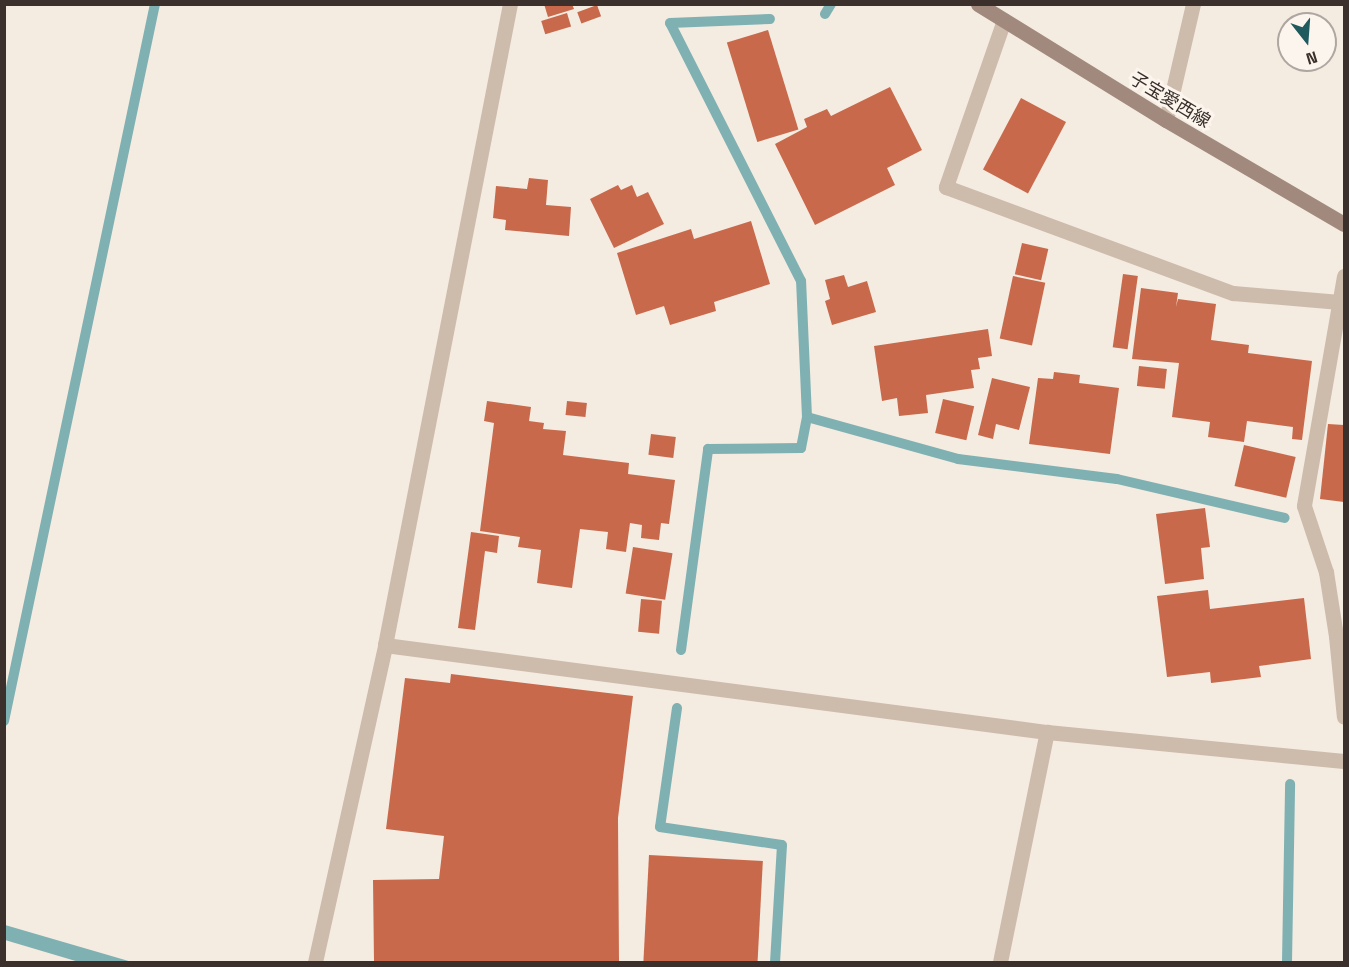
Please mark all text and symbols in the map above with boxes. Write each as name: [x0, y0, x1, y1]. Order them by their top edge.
north arrow: [1277, 12, 1337, 72]
text: N: [1304, 46, 1320, 69]
street label: 子宝愛西線: [1126, 68, 1214, 132]

